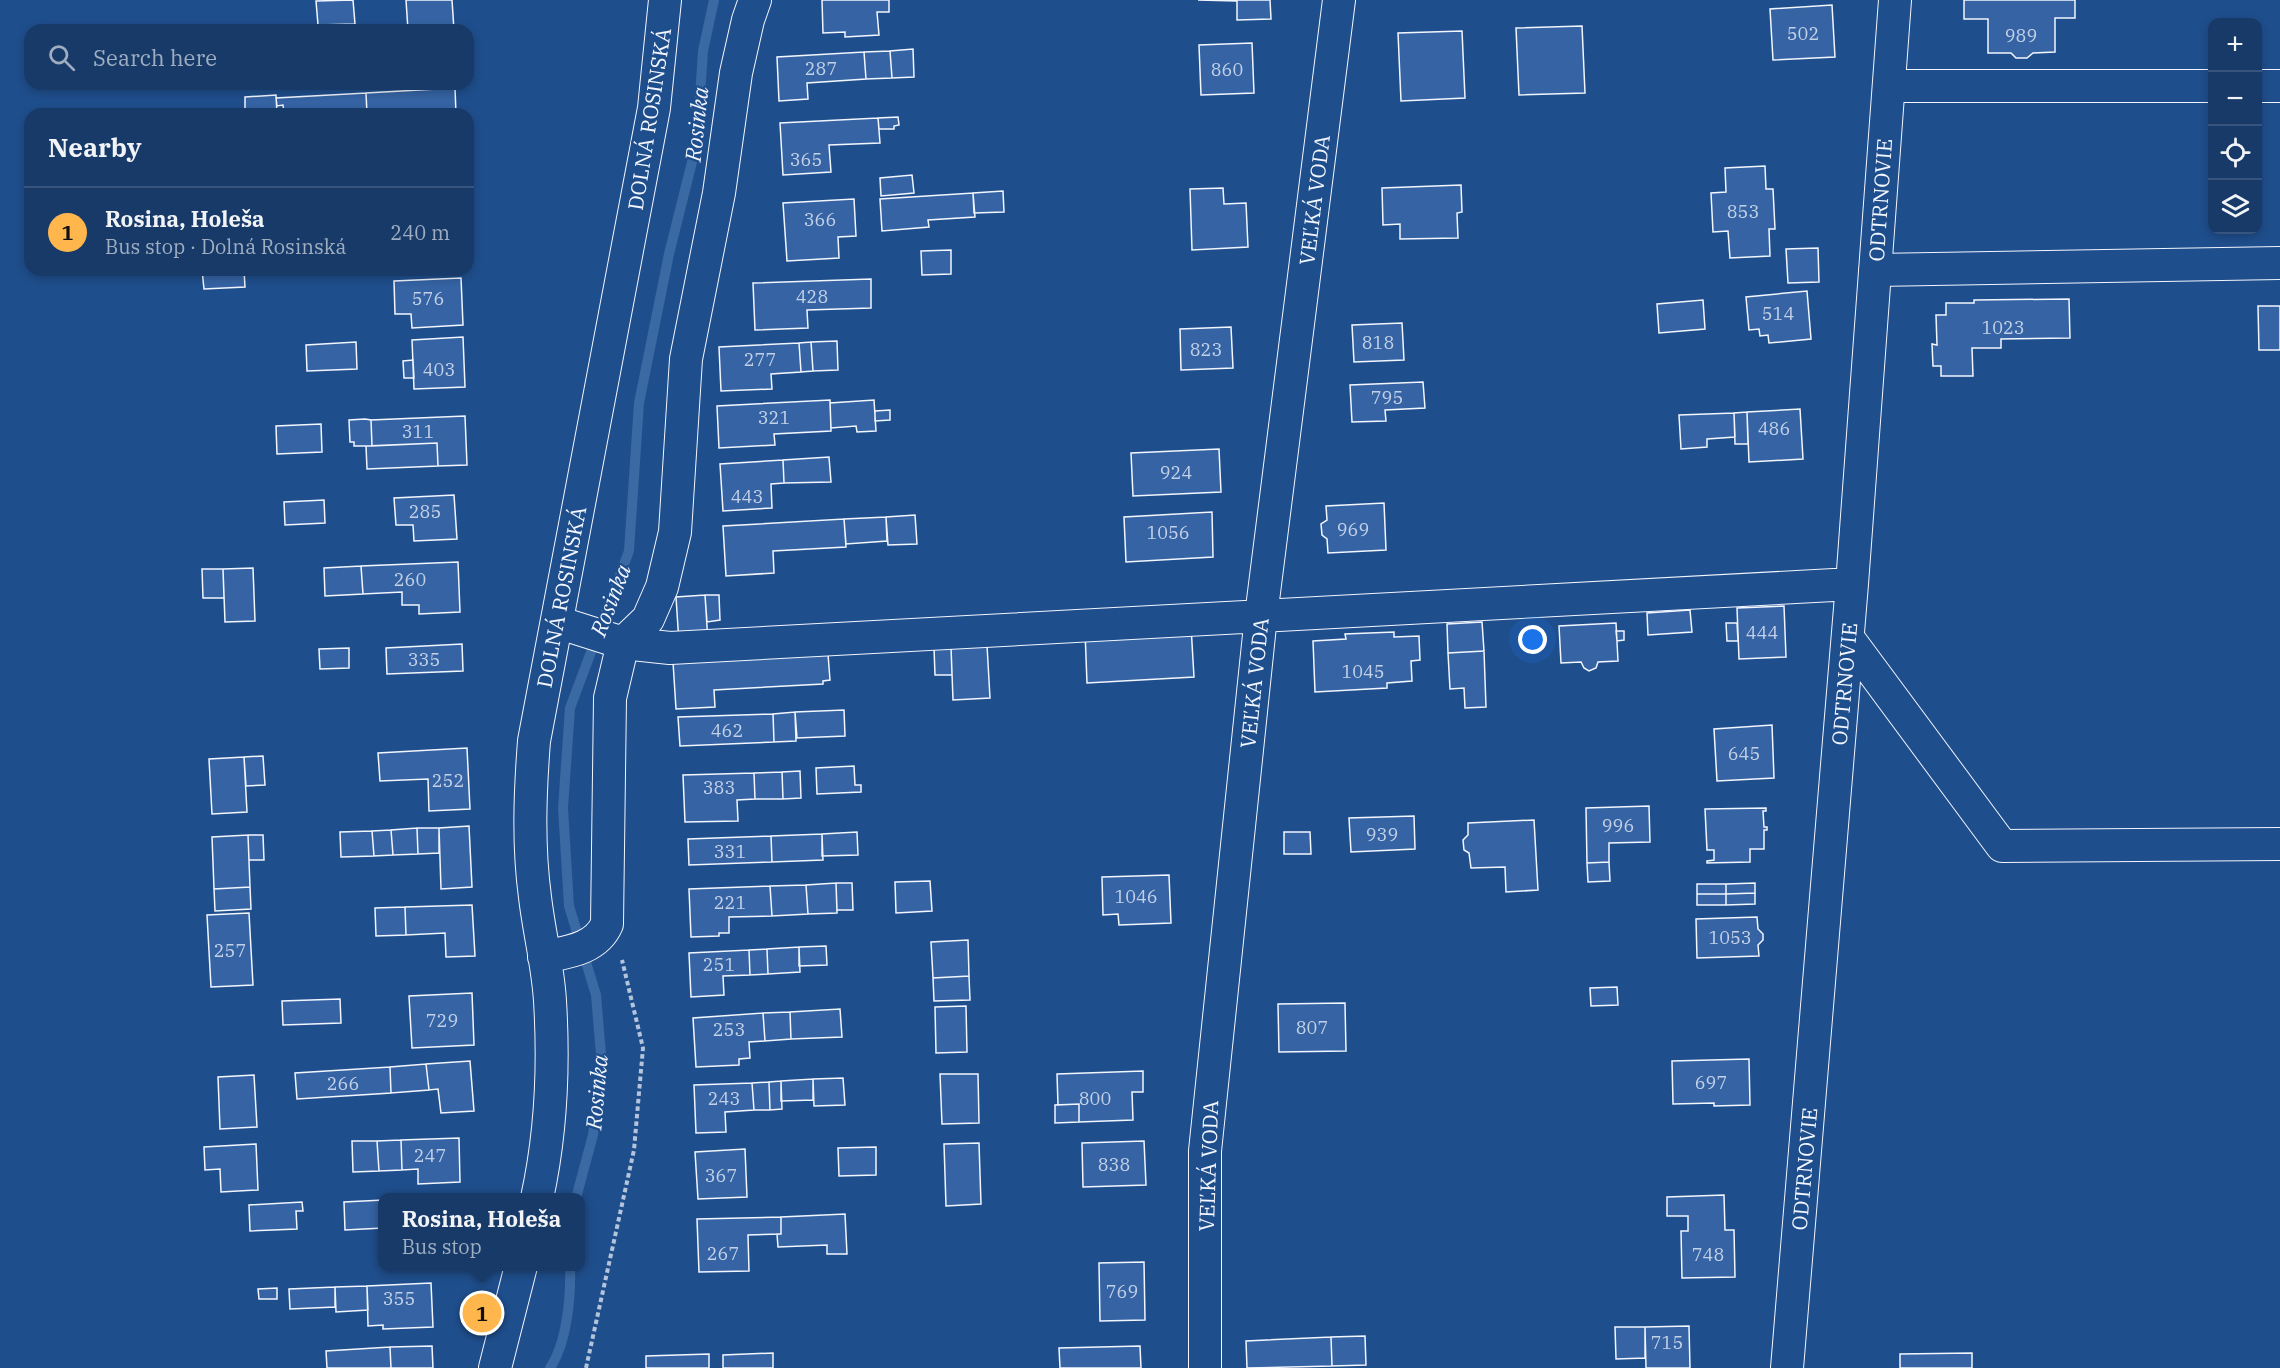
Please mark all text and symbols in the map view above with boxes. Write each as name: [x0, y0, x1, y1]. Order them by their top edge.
map controls: [2208, 18, 2262, 234]
button: +: [2208, 18, 2262, 72]
house number: 502: [1787, 22, 1819, 45]
search box: [24, 24, 474, 90]
house number: 989: [2005, 24, 2037, 47]
street label: DOLNÁ ROSINSKÁ: [621, 25, 677, 212]
icon: search: [45, 41, 78, 74]
text: Search here: [93, 43, 217, 72]
house number: 287: [805, 57, 837, 80]
house number: 860: [1211, 58, 1243, 81]
button: −: [2208, 72, 2262, 126]
water label: Rosinka: [678, 85, 714, 164]
button: locate: [2208, 126, 2262, 180]
text: Nearby: [48, 130, 142, 164]
street label: VEĽKÁ VODA: [1292, 133, 1336, 267]
street label: ODTRNOVIE: [1862, 138, 1898, 262]
house number: 365: [790, 148, 822, 171]
button: layers: [2208, 180, 2262, 234]
house number: 853: [1727, 200, 1759, 223]
text: Rosina, Holeša: [105, 204, 265, 233]
house number: 366: [804, 208, 836, 231]
text: 1: [62, 219, 74, 246]
text: 240 m: [390, 219, 450, 246]
text: Bus stop · Dolná Rosinská: [105, 233, 346, 260]
house number: 428: [796, 285, 828, 308]
house number: 576: [412, 287, 444, 310]
house number: 514: [1762, 302, 1794, 325]
house number: 1023: [1981, 316, 2025, 339]
house number: 818: [1362, 331, 1394, 354]
house number: 823: [1190, 338, 1222, 361]
house number: 277: [744, 348, 776, 371]
house number: 403: [423, 358, 455, 381]
house number: 795: [1371, 386, 1403, 409]
house number: 321: [758, 406, 790, 429]
house number: 486: [1758, 417, 1790, 440]
house number: 311: [402, 420, 434, 443]
house number: 924: [1160, 461, 1192, 484]
house number: 443: [731, 485, 763, 508]
house number: 285: [409, 500, 441, 523]
street label: DOLNÁ ROSINSKÁ: [530, 503, 592, 690]
house number: 969: [1337, 518, 1369, 541]
house number: 1056: [1146, 521, 1190, 544]
water label: Rosinka: [583, 560, 637, 641]
house number: 260: [394, 568, 426, 591]
street label: VEĽKÁ VODA: [1233, 616, 1275, 750]
house number: 444: [1746, 621, 1778, 644]
street label: ODTRNOVIE: [1825, 621, 1863, 747]
your location: [1518, 625, 1547, 654]
house number: 335: [408, 648, 440, 671]
house number: 1045: [1341, 660, 1385, 683]
house number: 462: [711, 719, 743, 742]
house number: 645: [1728, 742, 1760, 765]
house number: 252: [432, 769, 464, 792]
house number: 383: [703, 776, 735, 799]
house number: 996: [1602, 814, 1634, 837]
house number: 939: [1366, 823, 1398, 846]
house number: 331: [714, 840, 746, 863]
house number: 1046: [1114, 885, 1158, 908]
house number: 221: [714, 891, 746, 914]
house number: 1053: [1708, 926, 1752, 949]
house number: 257: [214, 939, 246, 962]
house number: 251: [703, 953, 735, 976]
house number: 729: [426, 1009, 458, 1032]
house number: 807: [1296, 1016, 1328, 1039]
house number: 253: [713, 1018, 745, 1041]
water label: Rosinka: [578, 1053, 614, 1132]
house number: 697: [1695, 1071, 1727, 1094]
house number: 266: [327, 1072, 359, 1095]
house number: 243: [708, 1087, 740, 1110]
house number: 800: [1079, 1087, 1111, 1110]
street label: VEĽKÁ VODA: [1192, 1099, 1224, 1232]
street label: ODTRNOVIE: [1785, 1106, 1823, 1232]
house number: 247: [414, 1144, 446, 1167]
house number: 838: [1098, 1153, 1130, 1176]
house number: 367: [705, 1164, 737, 1187]
popup: [378, 1193, 585, 1271]
text: Rosina, Holeša: [402, 1204, 561, 1233]
text: Bus stop: [402, 1233, 482, 1260]
house number: 267: [707, 1242, 739, 1265]
house number: 748: [1692, 1243, 1724, 1266]
house number: 769: [1106, 1280, 1138, 1303]
house number: 355: [383, 1287, 415, 1310]
pin: 1: [462, 1290, 502, 1336]
house number: 715: [1651, 1331, 1683, 1354]

